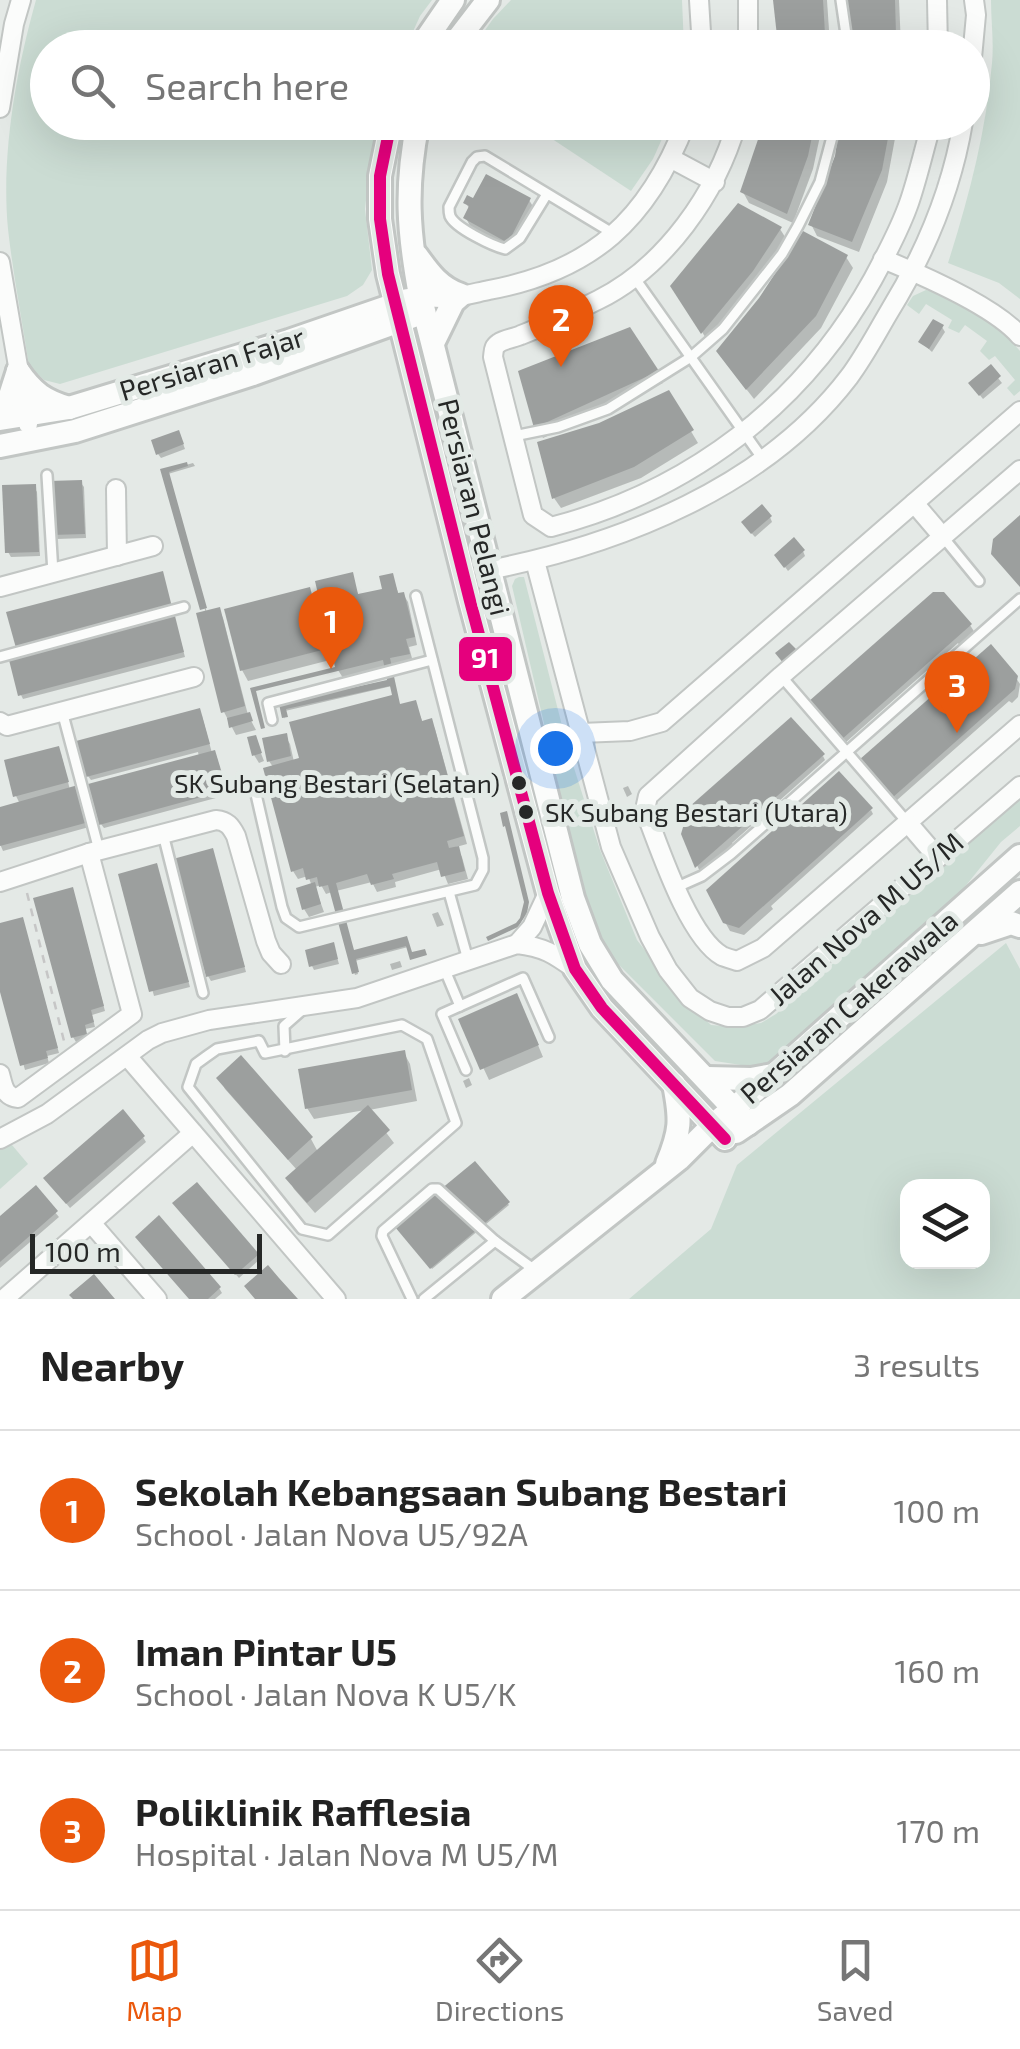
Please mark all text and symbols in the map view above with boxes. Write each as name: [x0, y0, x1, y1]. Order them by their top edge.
search box: [30, 30, 990, 140]
icon: search: [65, 58, 120, 113]
text: Search here: [145, 62, 349, 108]
pin: 2: [528, 284, 594, 367]
street label: Persiaran Fajar: [115, 319, 308, 407]
street label: Persiaran Pelangi: [432, 395, 518, 619]
pin: 1: [298, 586, 364, 669]
line badge: 91: [457, 635, 514, 683]
text: 91: [471, 640, 499, 674]
pin: 3: [924, 650, 990, 733]
your location: [530, 723, 581, 774]
place label: SK Subang Bestari (Selatan): [174, 767, 500, 798]
marker: SK Subang Bestari (Selatan): [509, 773, 529, 793]
place label: SK Subang Bestari (Utara): [545, 796, 848, 827]
marker: SK Subang Bestari (Utara): [516, 802, 536, 822]
street label: Jalan Nova M U5/M: [761, 825, 969, 1012]
street label: Persiaran Cakerawala: [733, 903, 964, 1110]
map controls: [900, 1179, 990, 1269]
button: layers: [900, 1179, 990, 1269]
scale bar: [30, 1229, 262, 1274]
text: 100 m: [45, 1234, 121, 1268]
text: Nearby: [40, 1339, 184, 1389]
text: 3 results: [853, 1345, 980, 1383]
text: Sekolah Kebangsaan Subang Bestari: [135, 1468, 787, 1514]
text: 1: [66, 1491, 79, 1529]
text: 100 m: [894, 1491, 980, 1529]
text: School · Jalan Nova U5/92A: [135, 1514, 528, 1552]
text: Iman Pintar U5: [135, 1628, 397, 1674]
text: 2: [63, 1651, 82, 1689]
text: 160 m: [894, 1651, 980, 1689]
text: School · Jalan Nova K U5/K: [135, 1674, 516, 1712]
text: Poliklinik Rafflesia: [135, 1788, 471, 1834]
text: 3: [63, 1811, 82, 1849]
text: 170 m: [896, 1811, 980, 1849]
text: Hospital · Jalan Nova M U5/M: [135, 1834, 559, 1872]
tab: Map: [126, 1933, 182, 2027]
tab: Directions: [435, 1933, 564, 2027]
tab: Saved: [817, 1933, 894, 2027]

